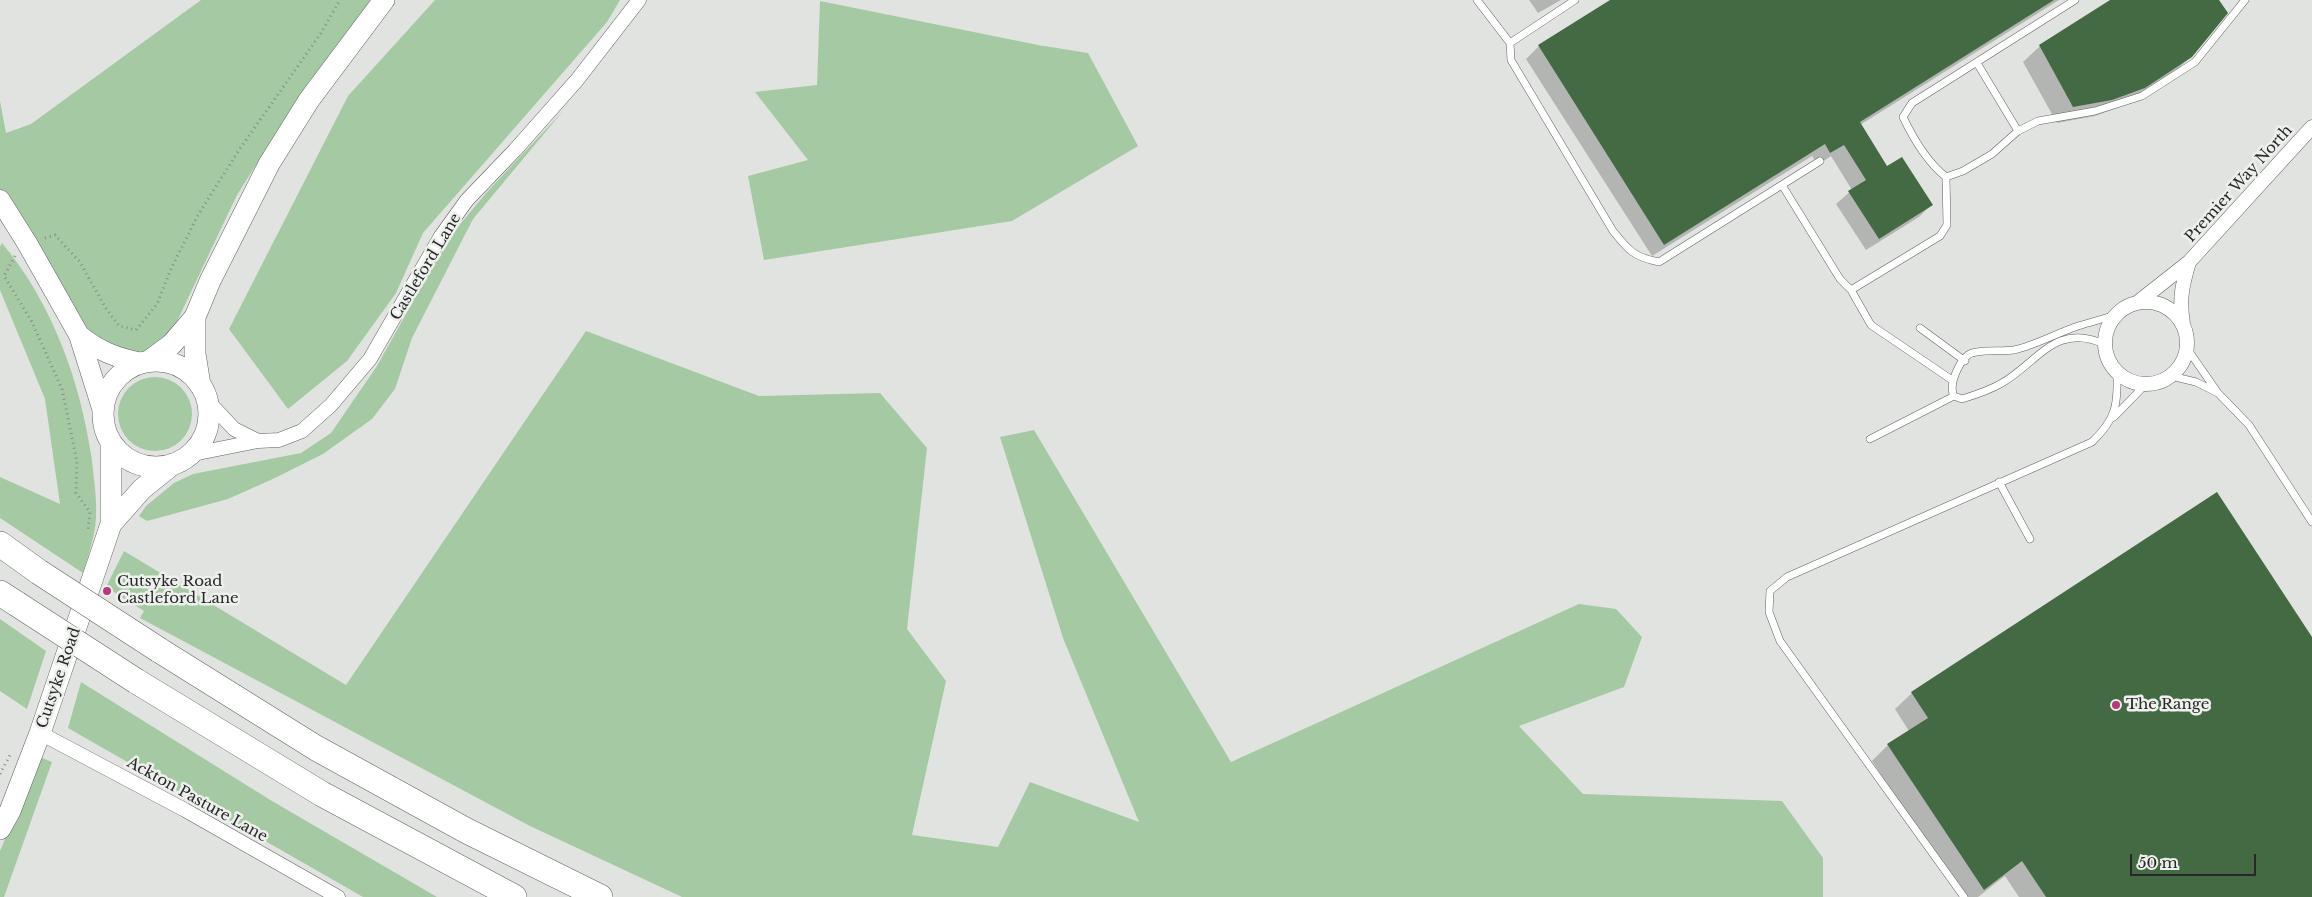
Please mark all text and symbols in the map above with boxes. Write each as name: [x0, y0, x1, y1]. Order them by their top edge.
street label: Premier Way North: [2182, 122, 2296, 246]
street label: Castleford Lane: [387, 210, 465, 324]
place label: Cutsyke Road Castleford Lane: [117, 573, 239, 608]
marker: Cutsyke Road Castleford Lane: [101, 585, 113, 597]
street label: Cutsyke Road: [33, 625, 85, 731]
place label: The Range: [2126, 696, 2209, 714]
marker: The Range: [2110, 699, 2122, 711]
street label: Ackton Pasture Lane: [124, 754, 270, 846]
scale bar: [2132, 844, 2258, 876]
text: 50 m: [2138, 853, 2178, 872]

